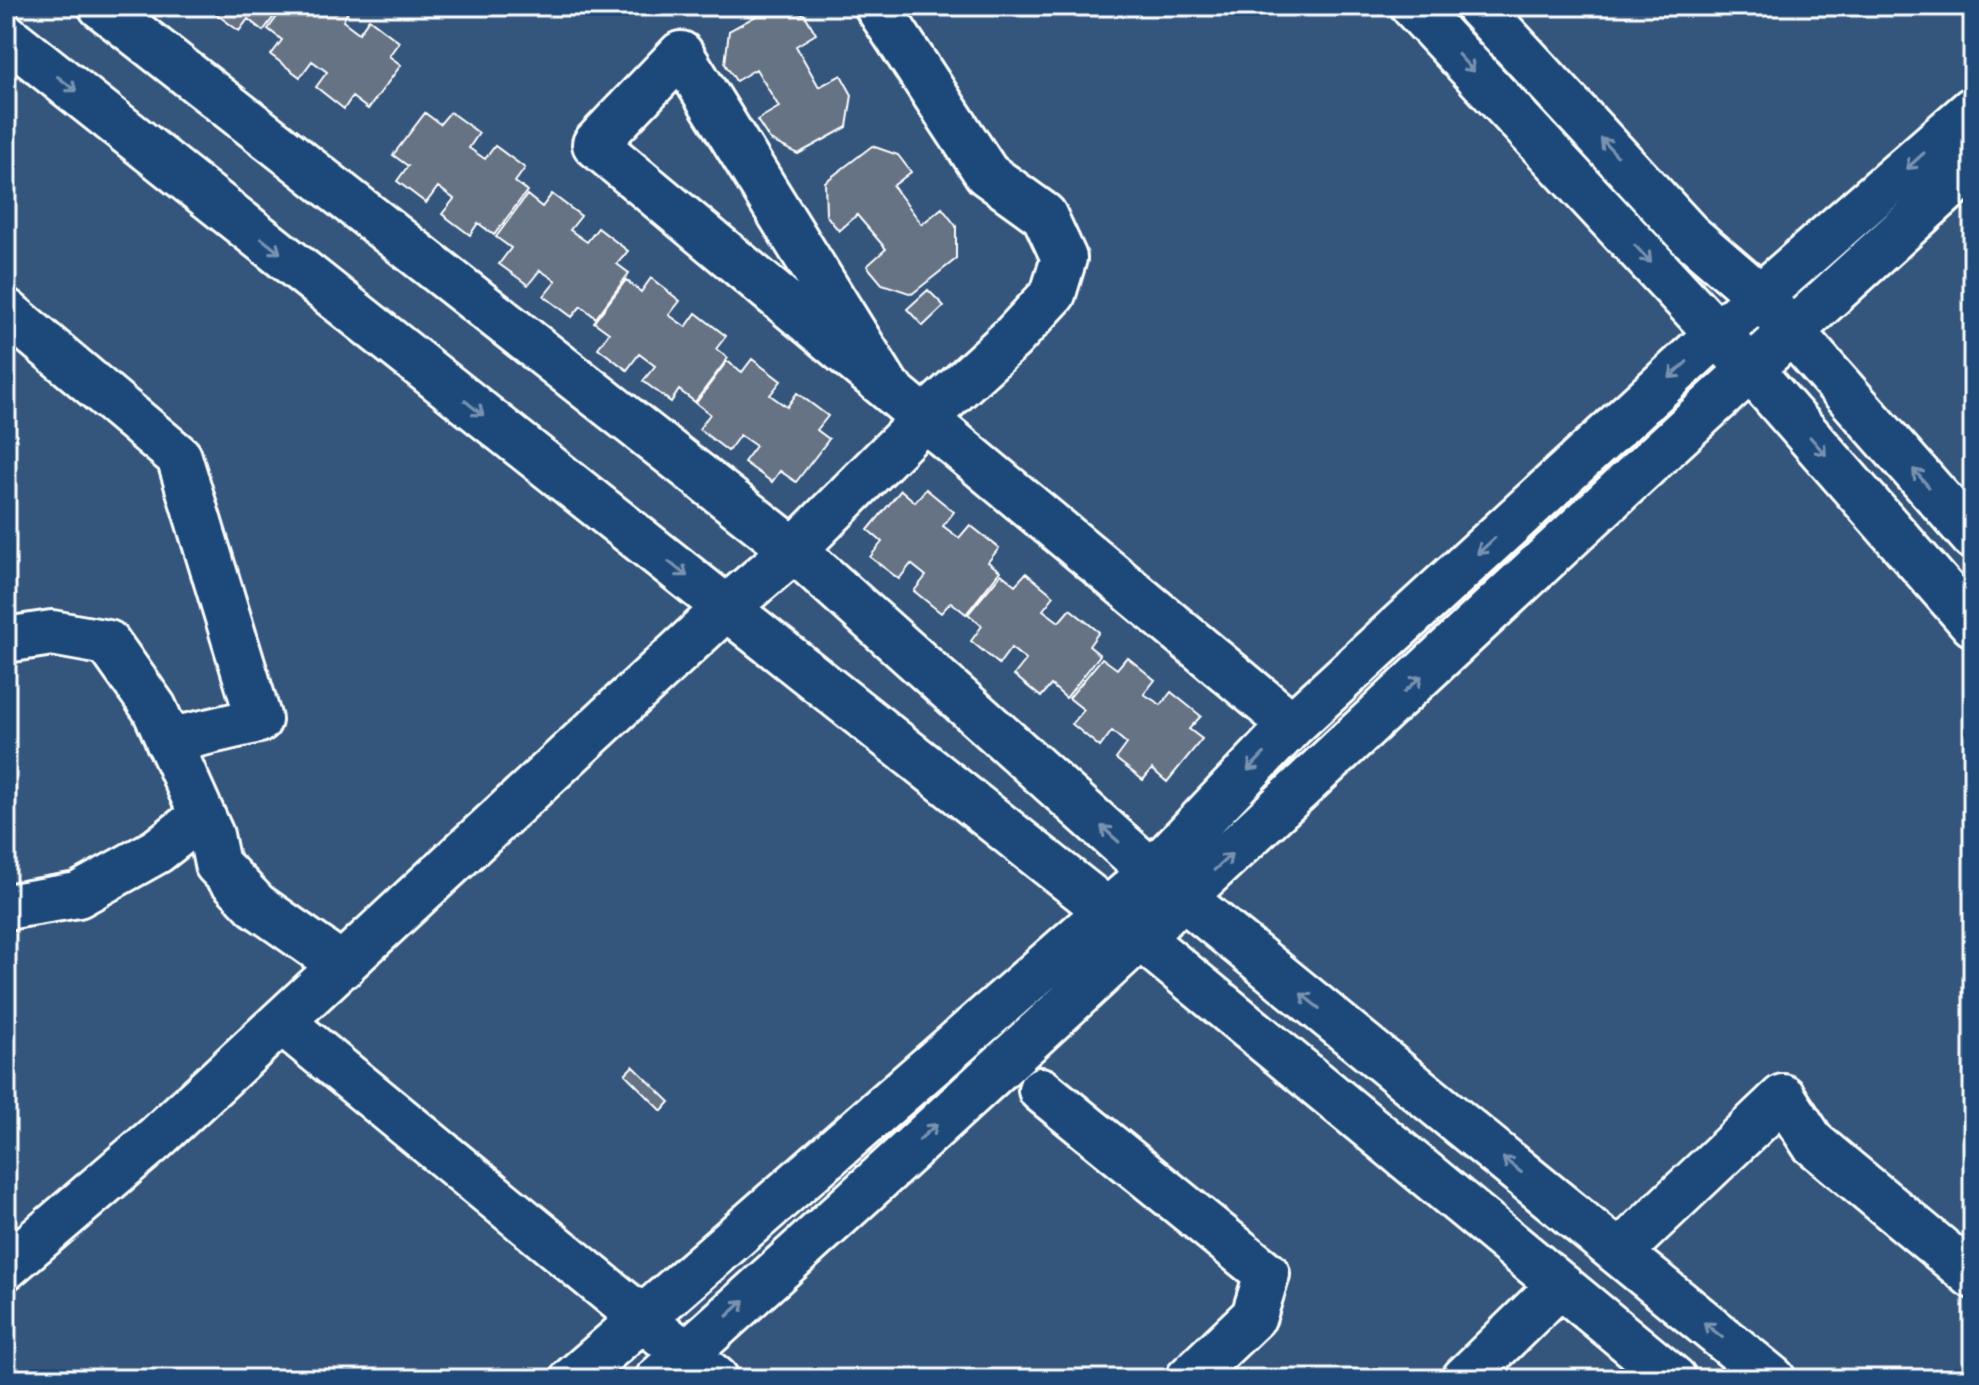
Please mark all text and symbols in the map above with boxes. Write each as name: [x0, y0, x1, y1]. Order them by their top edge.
one-way arrow: [1456, 53, 1475, 73]
one-way arrow: [56, 75, 77, 93]
one-way arrow: [1600, 138, 1618, 158]
one-way arrow: [1905, 151, 1925, 169]
one-way arrow: [260, 237, 281, 255]
one-way arrow: [1633, 244, 1652, 264]
one-way arrow: [1668, 360, 1688, 378]
one-way arrow: [463, 399, 484, 416]
one-way arrow: [1808, 436, 1826, 456]
one-way arrow: [1913, 469, 1931, 489]
one-way arrow: [1477, 536, 1497, 554]
one-way arrow: [667, 561, 688, 578]
one-way arrow: [1403, 675, 1423, 694]
one-way arrow: [1248, 752, 1266, 772]
one-way arrow: [1101, 826, 1121, 844]
one-way arrow: [1213, 852, 1233, 871]
one-way arrow: [1300, 992, 1321, 1010]
one-way arrow: [918, 1123, 938, 1142]
one-way arrow: [1502, 1156, 1522, 1174]
one-way arrow: [726, 1299, 746, 1317]
one-way arrow: [1703, 1321, 1724, 1339]

